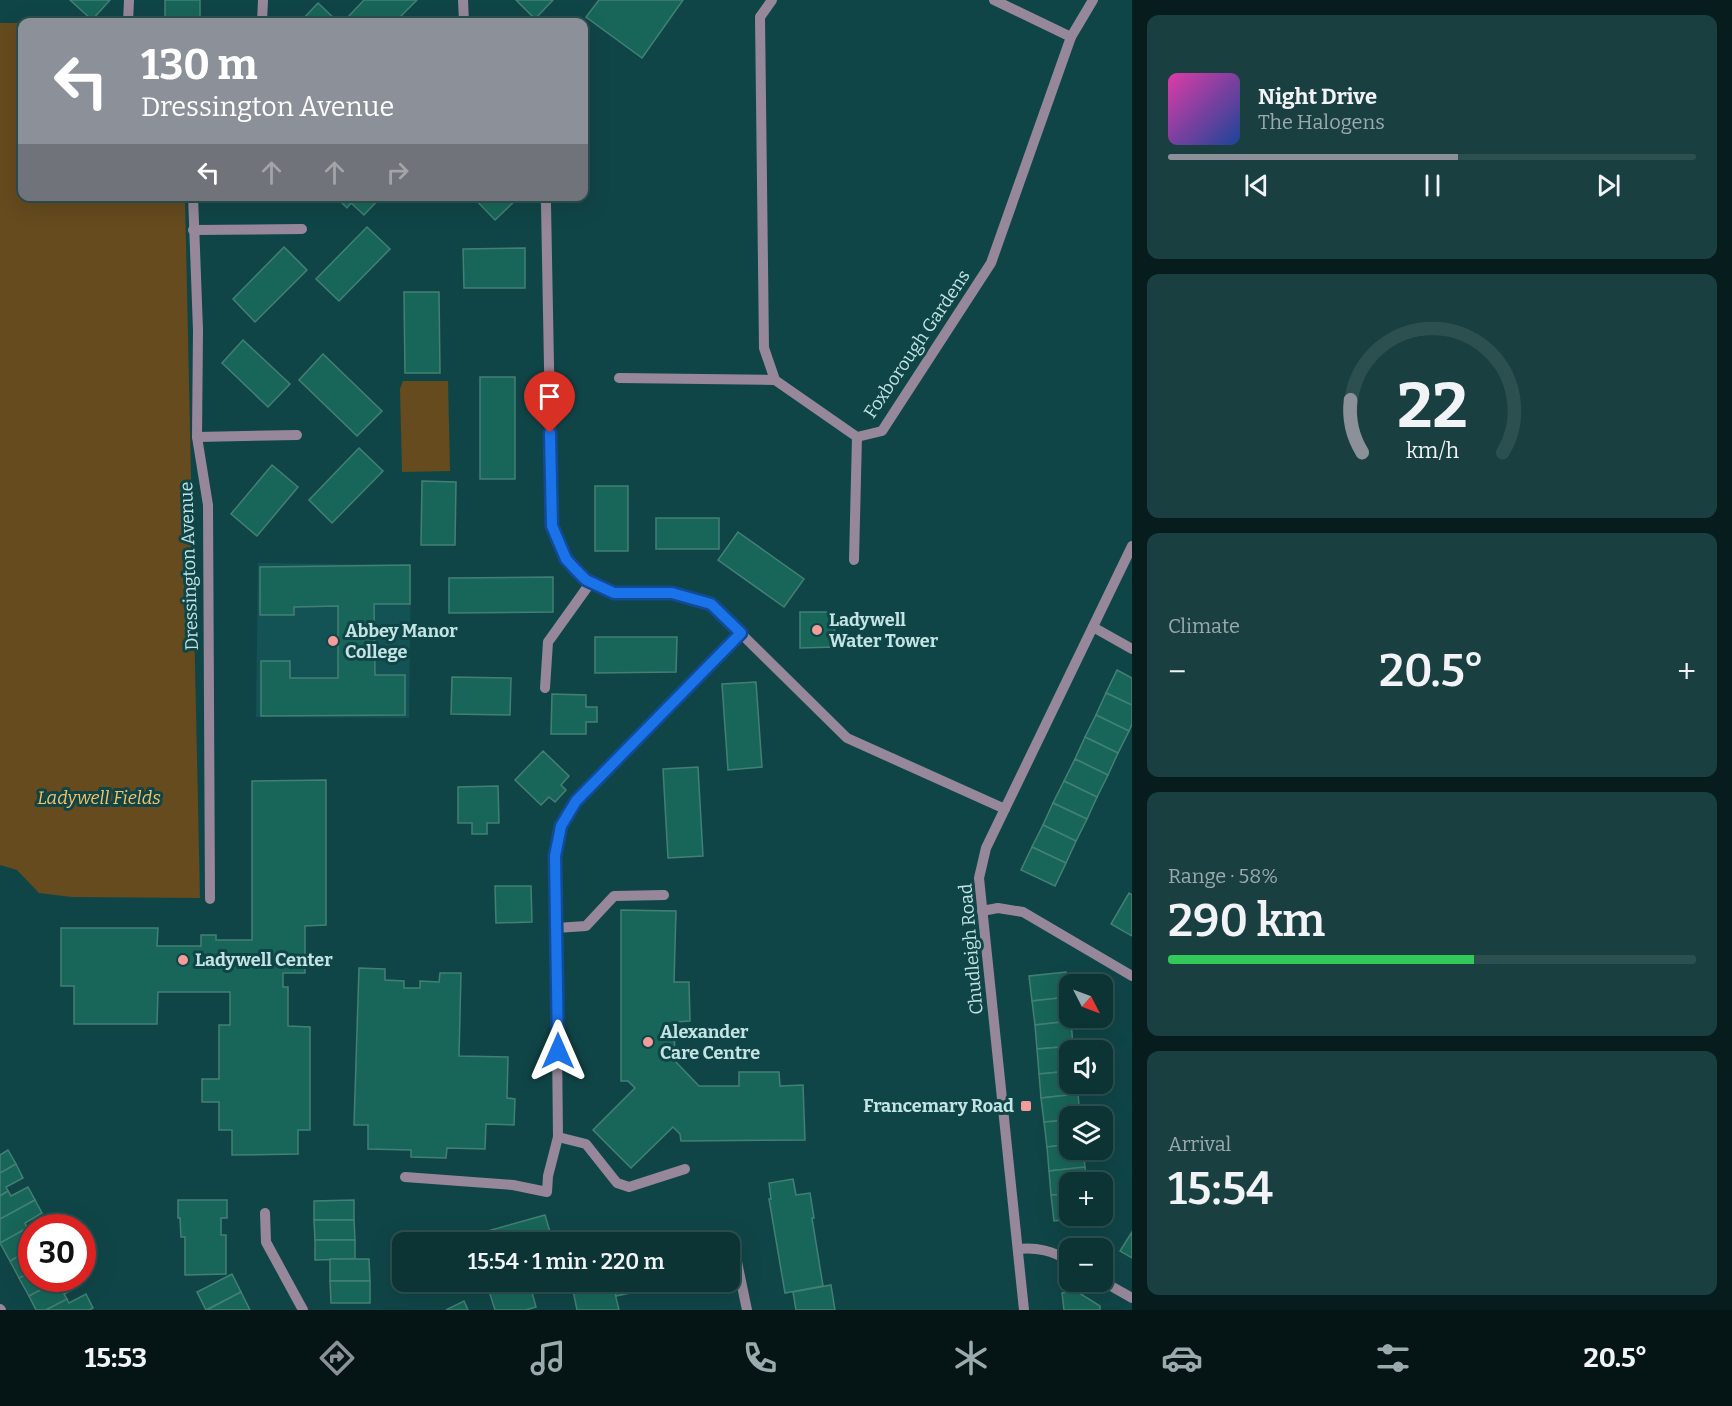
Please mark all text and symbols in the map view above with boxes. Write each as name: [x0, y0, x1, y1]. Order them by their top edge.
text: 130 m: [141, 40, 258, 90]
icon: left: [42, 42, 120, 120]
text: Night Drive: [1258, 83, 1377, 110]
text: Dressington Avenue: [141, 91, 394, 123]
text: The Halogens: [1258, 110, 1385, 134]
icon: left: [192, 156, 225, 189]
icon: ahead: [255, 156, 288, 189]
icon: ahead: [318, 156, 351, 189]
icon: right: [381, 156, 414, 189]
icon: previous: [1240, 169, 1273, 202]
icon: pause: [1416, 169, 1449, 202]
icon: next: [1592, 169, 1625, 202]
street label: Foxborough Gardens: [859, 266, 975, 422]
text: 22: [1397, 369, 1467, 444]
pin: [524, 371, 575, 433]
icon: arrive: [533, 380, 566, 413]
text: km/h: [1405, 438, 1459, 464]
street label: Dressington Avenue: [175, 481, 203, 651]
place label: Ladywell Water Tower: [829, 609, 939, 652]
text: Climate: [1168, 614, 1240, 638]
place label: Abbey Manor College: [345, 620, 458, 663]
marker: Ladywell Water Tower: [810, 623, 824, 637]
marker: Abbey Manor College: [326, 634, 340, 648]
text: 20.5°: [1379, 644, 1484, 698]
text: −: [1168, 652, 1186, 692]
text: +: [1677, 652, 1696, 692]
park label: Ladywell Fields: [37, 787, 161, 809]
text: Range · 58%: [1168, 864, 1278, 888]
street label: Chudleigh Road: [954, 882, 988, 1015]
text: 290 km: [1168, 894, 1325, 948]
place label: Ladywell Center: [195, 949, 333, 971]
marker: Ladywell Center: [176, 953, 190, 967]
north arrow: [1059, 974, 1113, 1028]
map controls: [1059, 974, 1113, 1292]
position arrow: [526, 1019, 590, 1083]
place label: Alexander Care Centre: [660, 1021, 760, 1064]
marker: Alexander Care Centre: [641, 1035, 655, 1049]
button: sound: [1059, 1040, 1113, 1094]
place label: Francemary Road: [863, 1095, 1014, 1117]
marker: Francemary Road: [1019, 1099, 1033, 1113]
button: layers: [1059, 1106, 1113, 1160]
text: Arrival: [1168, 1132, 1231, 1156]
text: 15:54: [1168, 1162, 1273, 1216]
button: +: [1059, 1172, 1113, 1226]
speed limit sign: 30: [18, 1214, 96, 1292]
button: −: [1059, 1238, 1113, 1292]
text: 15:54 · 1 min · 220 m: [468, 1248, 664, 1275]
icon: directions: [316, 1337, 358, 1379]
icon: music: [527, 1337, 569, 1379]
icon: phone: [739, 1337, 781, 1379]
icon: climate: [950, 1337, 992, 1379]
icon: car: [1161, 1337, 1203, 1379]
icon: filters: [1372, 1337, 1414, 1379]
text: 15:53: [85, 1342, 147, 1374]
text: 20.5°: [1584, 1342, 1647, 1374]

